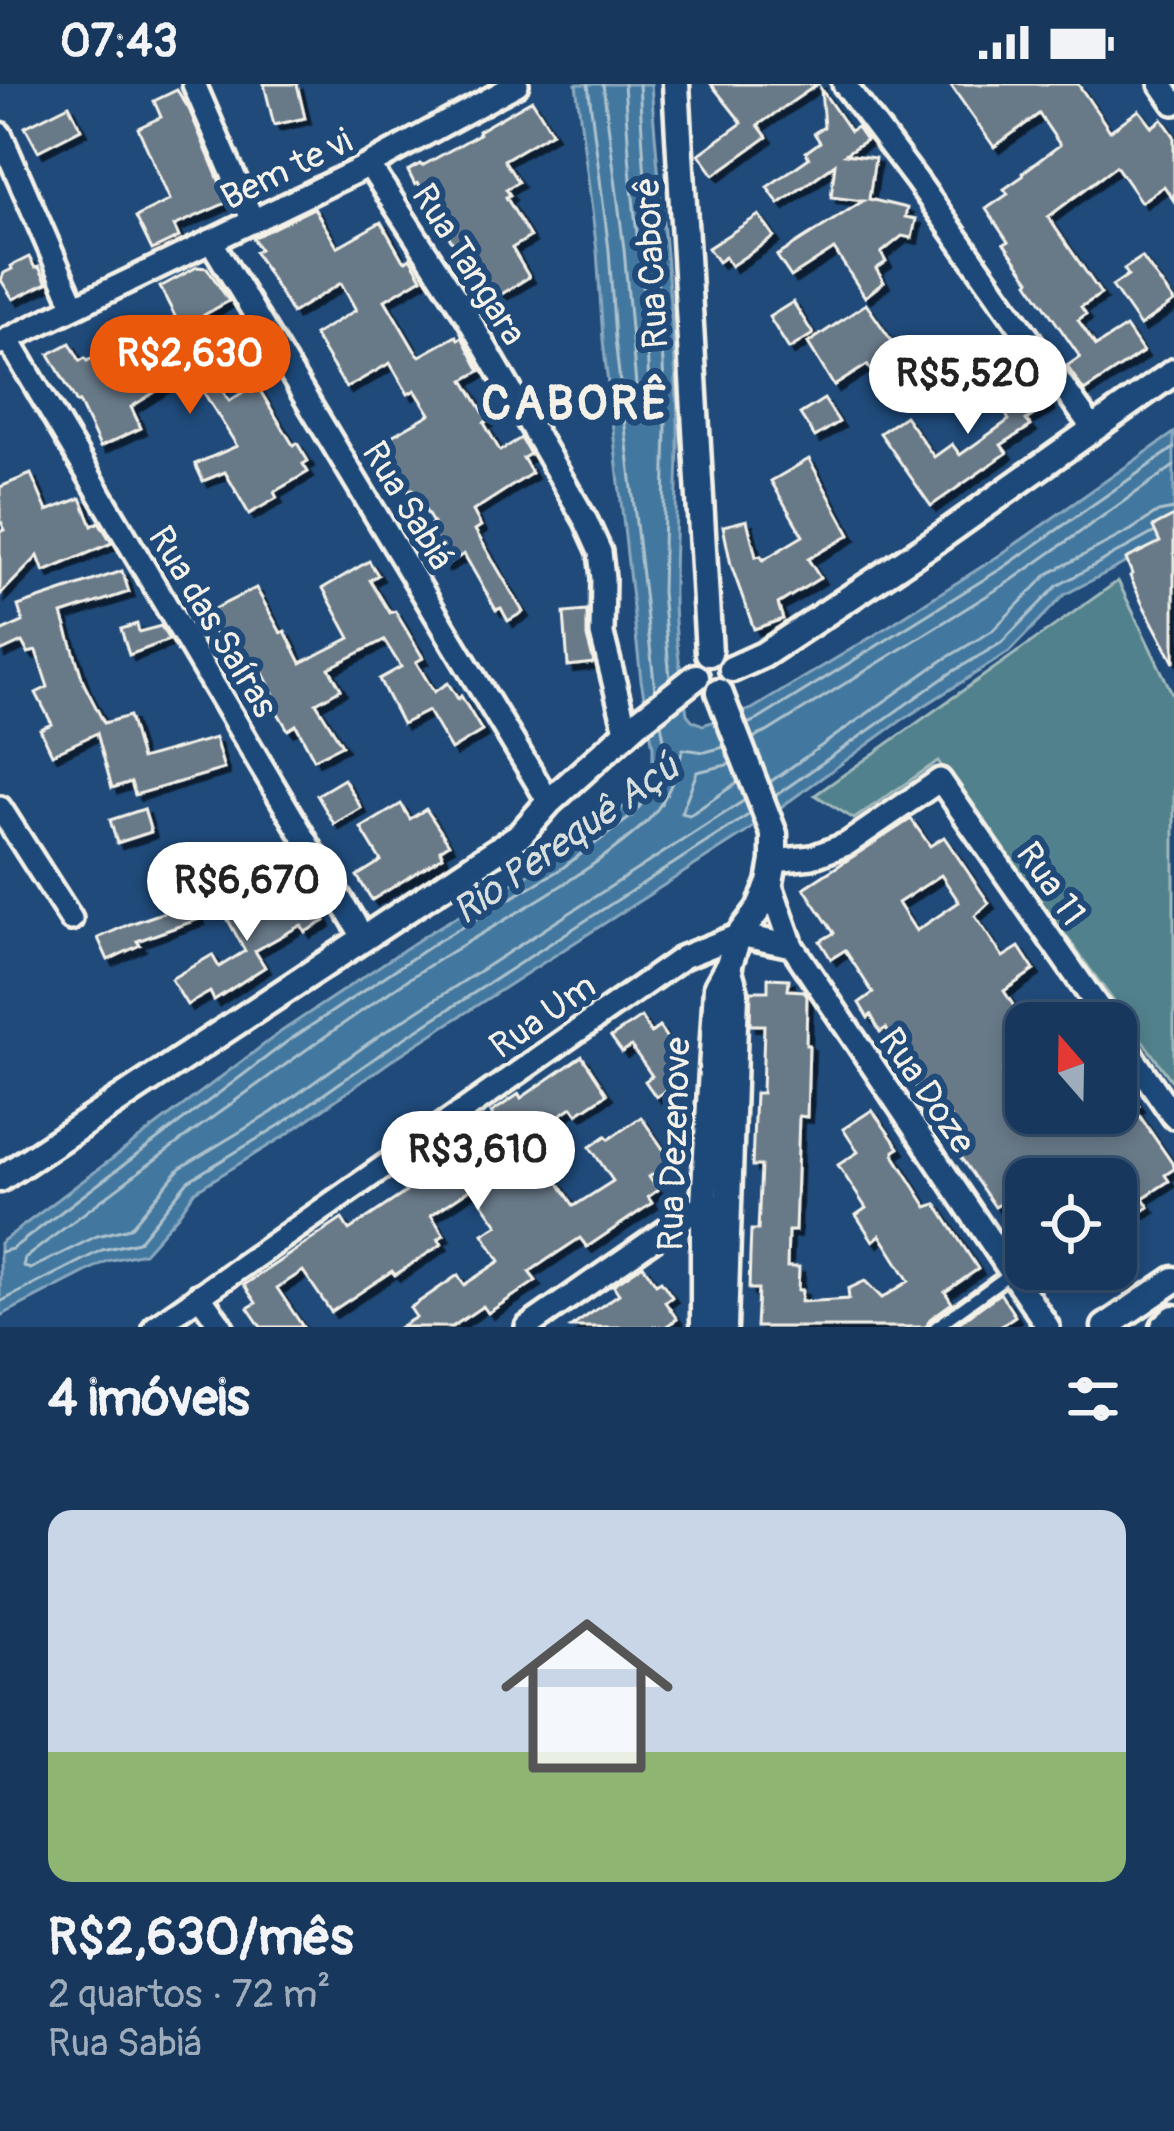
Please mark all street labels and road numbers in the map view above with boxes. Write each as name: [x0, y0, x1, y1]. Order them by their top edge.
street label: Bem te vi: [214, 118, 360, 220]
street label: Rua Tangara: [401, 176, 536, 354]
street label: Rua Caborê: [625, 176, 678, 350]
street label: Rua Sabiá: [352, 433, 464, 578]
street label: Rua das Saíras: [138, 518, 287, 726]
street label: Rua 11: [1006, 833, 1095, 934]
street label: Rua Um: [481, 964, 605, 1069]
street label: Rua Doze: [868, 1019, 985, 1162]
street label: Rua Dezenove: [648, 1036, 701, 1252]

